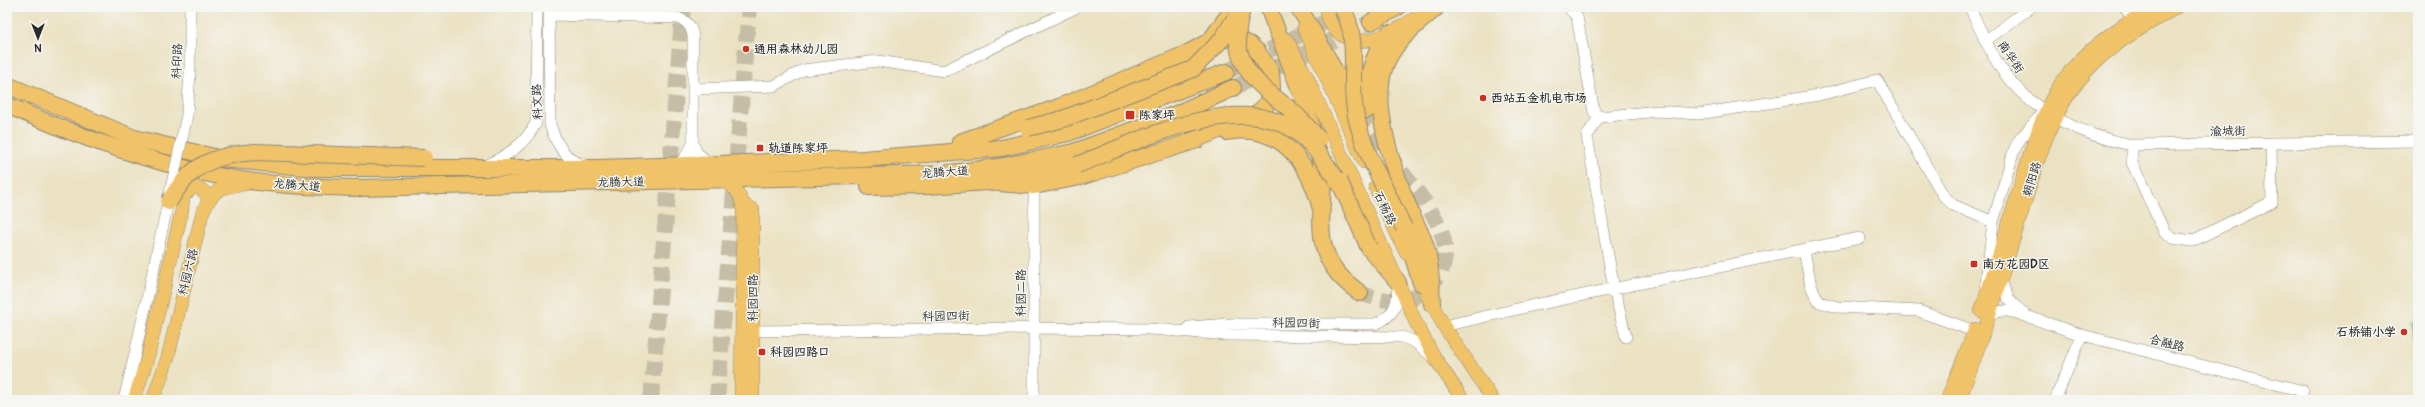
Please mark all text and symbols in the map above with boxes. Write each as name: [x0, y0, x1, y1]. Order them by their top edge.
north arrow: [18, 18, 58, 58]
street label: 南华街: [1994, 38, 2027, 76]
text: N: [34, 41, 42, 54]
place label: 通用森林幼儿园: [754, 42, 838, 57]
street label: 科印路: [169, 43, 186, 79]
marker: 通用森林幼儿园: [741, 44, 751, 54]
street label: 科文路: [529, 84, 546, 120]
place label: 西站五金机电市场: [1491, 91, 1587, 106]
marker: 西站五金机电市场: [1478, 93, 1488, 103]
place label: 陈家坪: [1139, 108, 1175, 123]
marker: 陈家坪: [1124, 109, 1136, 121]
street label: 渝城街: [2210, 124, 2246, 139]
place label: 轨道陈家坪: [768, 141, 828, 156]
marker: 轨道陈家坪: [755, 143, 765, 153]
street label: 朝阳路: [2020, 160, 2045, 199]
street label: 龙腾大道: [921, 163, 970, 182]
street label: 龙腾大道: [597, 175, 645, 190]
street label: 龙腾大道: [272, 176, 322, 195]
street label: 石杨路: [1370, 189, 1399, 228]
street label: 科园六路: [175, 247, 202, 297]
place label: 南方花园D区: [1982, 257, 2050, 272]
marker: 南方花园D区: [1969, 259, 1979, 269]
street label: 科园二路: [1014, 269, 1029, 317]
street label: 科园四路: [746, 274, 761, 322]
street label: 科园四街: [922, 309, 970, 324]
street label: 科园四街: [1272, 316, 1320, 331]
place label: 石桥铺小学: [2336, 325, 2396, 340]
marker: 石桥铺小学: [2399, 327, 2409, 337]
street label: 合融路: [2148, 332, 2186, 355]
place label: 科园四路口: [770, 345, 830, 360]
marker: 科园四路口: [757, 347, 767, 357]

